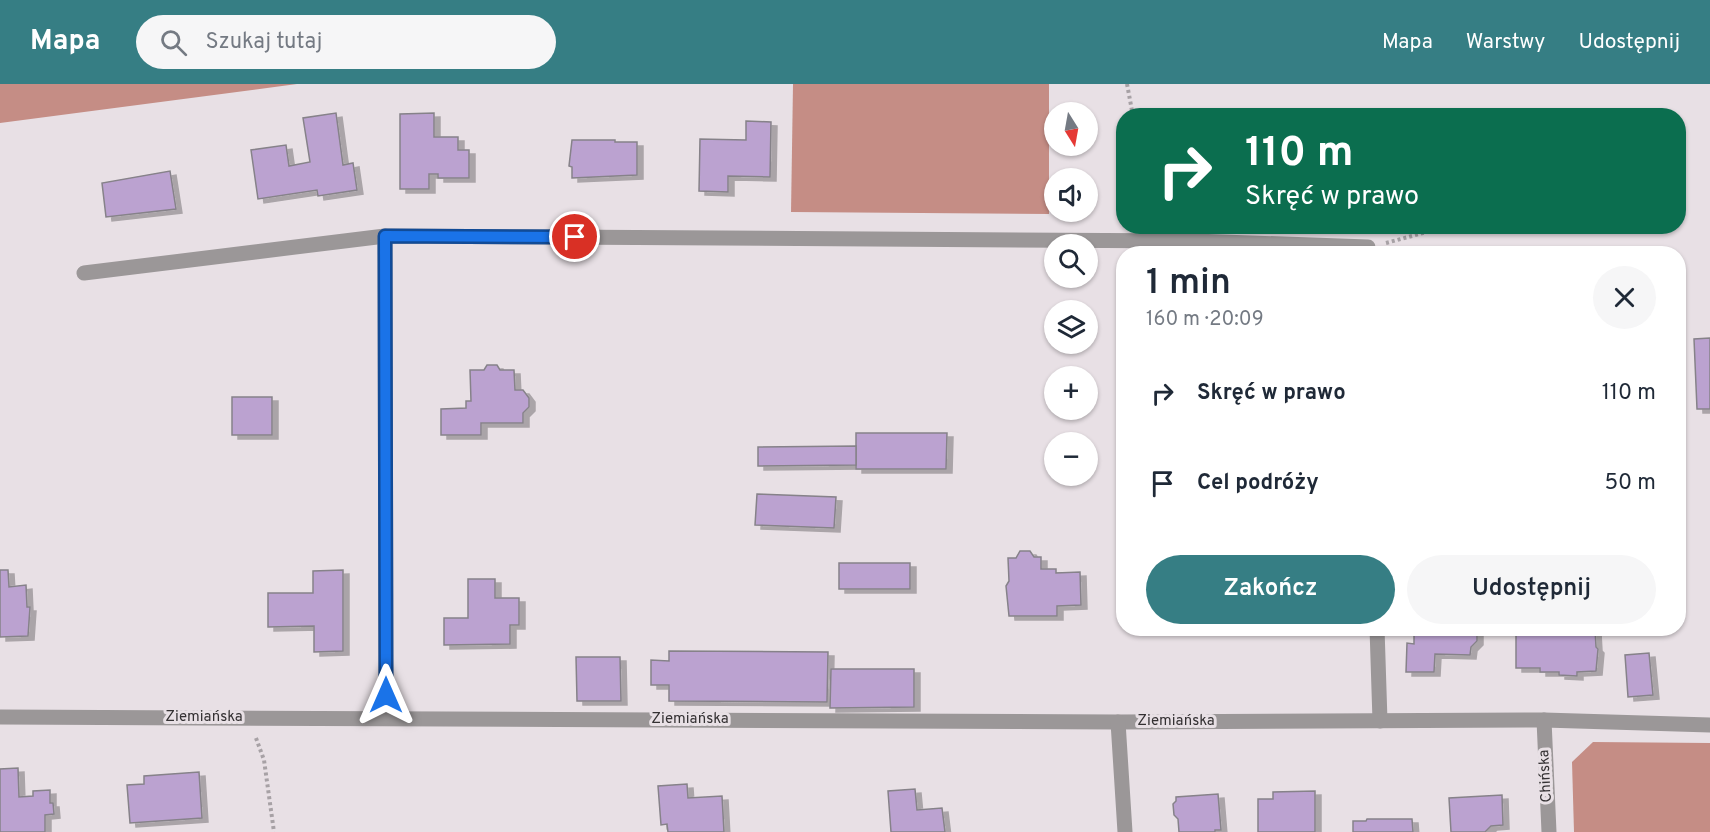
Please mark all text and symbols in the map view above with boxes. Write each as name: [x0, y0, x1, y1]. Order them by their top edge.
search box: [136, 15, 556, 69]
text: Mapa: [30, 24, 100, 60]
icon: search: [157, 26, 190, 59]
text: Szukaj tutaj: [205, 29, 322, 56]
text: Mapa: [1382, 29, 1433, 56]
text: Warstwy: [1466, 29, 1545, 56]
text: Udostępnij: [1578, 29, 1680, 56]
north arrow: [1044, 102, 1098, 156]
map controls: [1044, 102, 1098, 486]
text: 110 m: [1245, 128, 1354, 181]
icon: right: [1146, 132, 1224, 210]
button: sound: [1044, 168, 1098, 222]
text: Skręć w prawo: [1245, 180, 1419, 214]
pin: [549, 211, 600, 262]
icon: arrive: [558, 220, 591, 253]
button: search: [1044, 234, 1098, 288]
text: 1 min: [1146, 261, 1231, 307]
button: close: [1593, 266, 1656, 329]
button: layers: [1044, 300, 1098, 354]
text: 160 m · 20:09: [1146, 307, 1264, 333]
button: +: [1044, 366, 1098, 420]
icon: right: [1146, 377, 1179, 410]
text: Skręć w prawo: [1197, 380, 1346, 407]
text: 110 m: [1602, 380, 1656, 407]
button: −: [1044, 432, 1098, 486]
icon: arrive: [1146, 467, 1179, 500]
text: Cel podróży: [1197, 470, 1319, 497]
text: 50 m: [1604, 470, 1656, 497]
button: Zakończ: [1146, 555, 1395, 624]
button: Udostępnij: [1407, 555, 1656, 624]
position arrow: [354, 663, 418, 727]
street label: Ziemiańska: [165, 708, 243, 727]
street label: Ziemiańska: [651, 710, 729, 729]
street label: Ziemiańska: [1137, 712, 1215, 731]
street label: Chińska: [1535, 749, 1557, 803]

